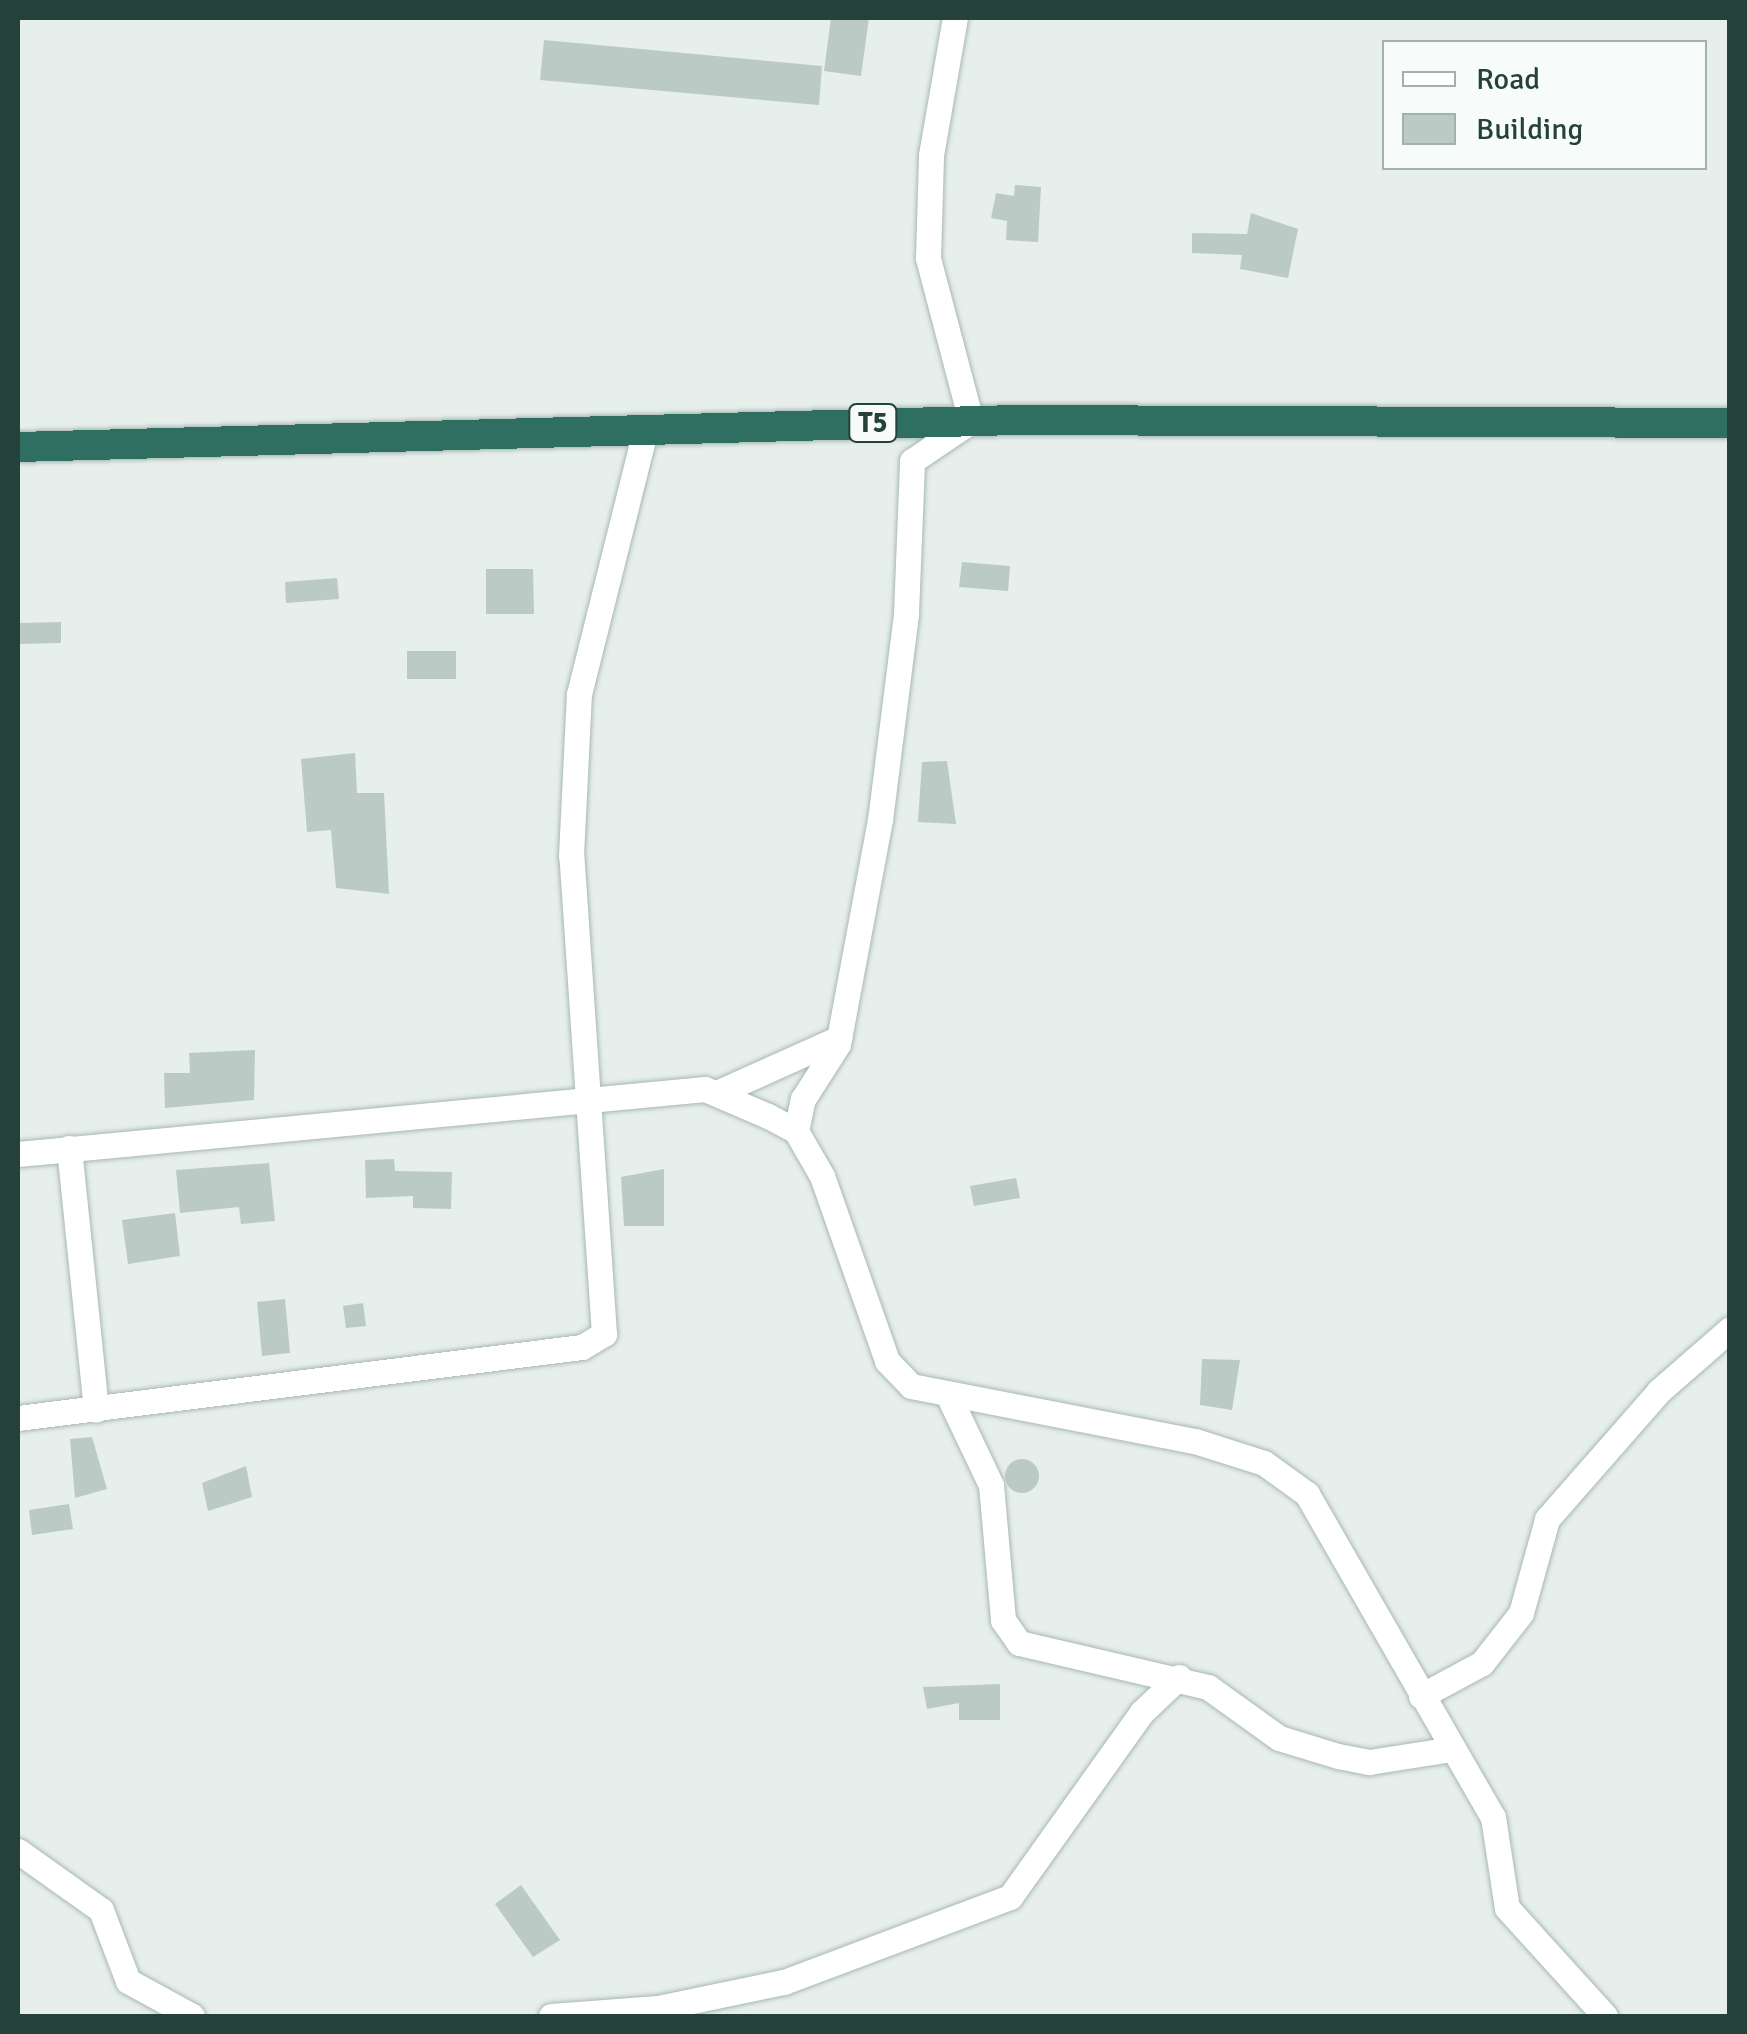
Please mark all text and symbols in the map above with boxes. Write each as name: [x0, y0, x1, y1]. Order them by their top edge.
legend: [1382, 40, 1707, 170]
text: Road: [1476, 61, 1540, 98]
text: Building: [1476, 111, 1583, 148]
road number: T5: [848, 400, 898, 446]

